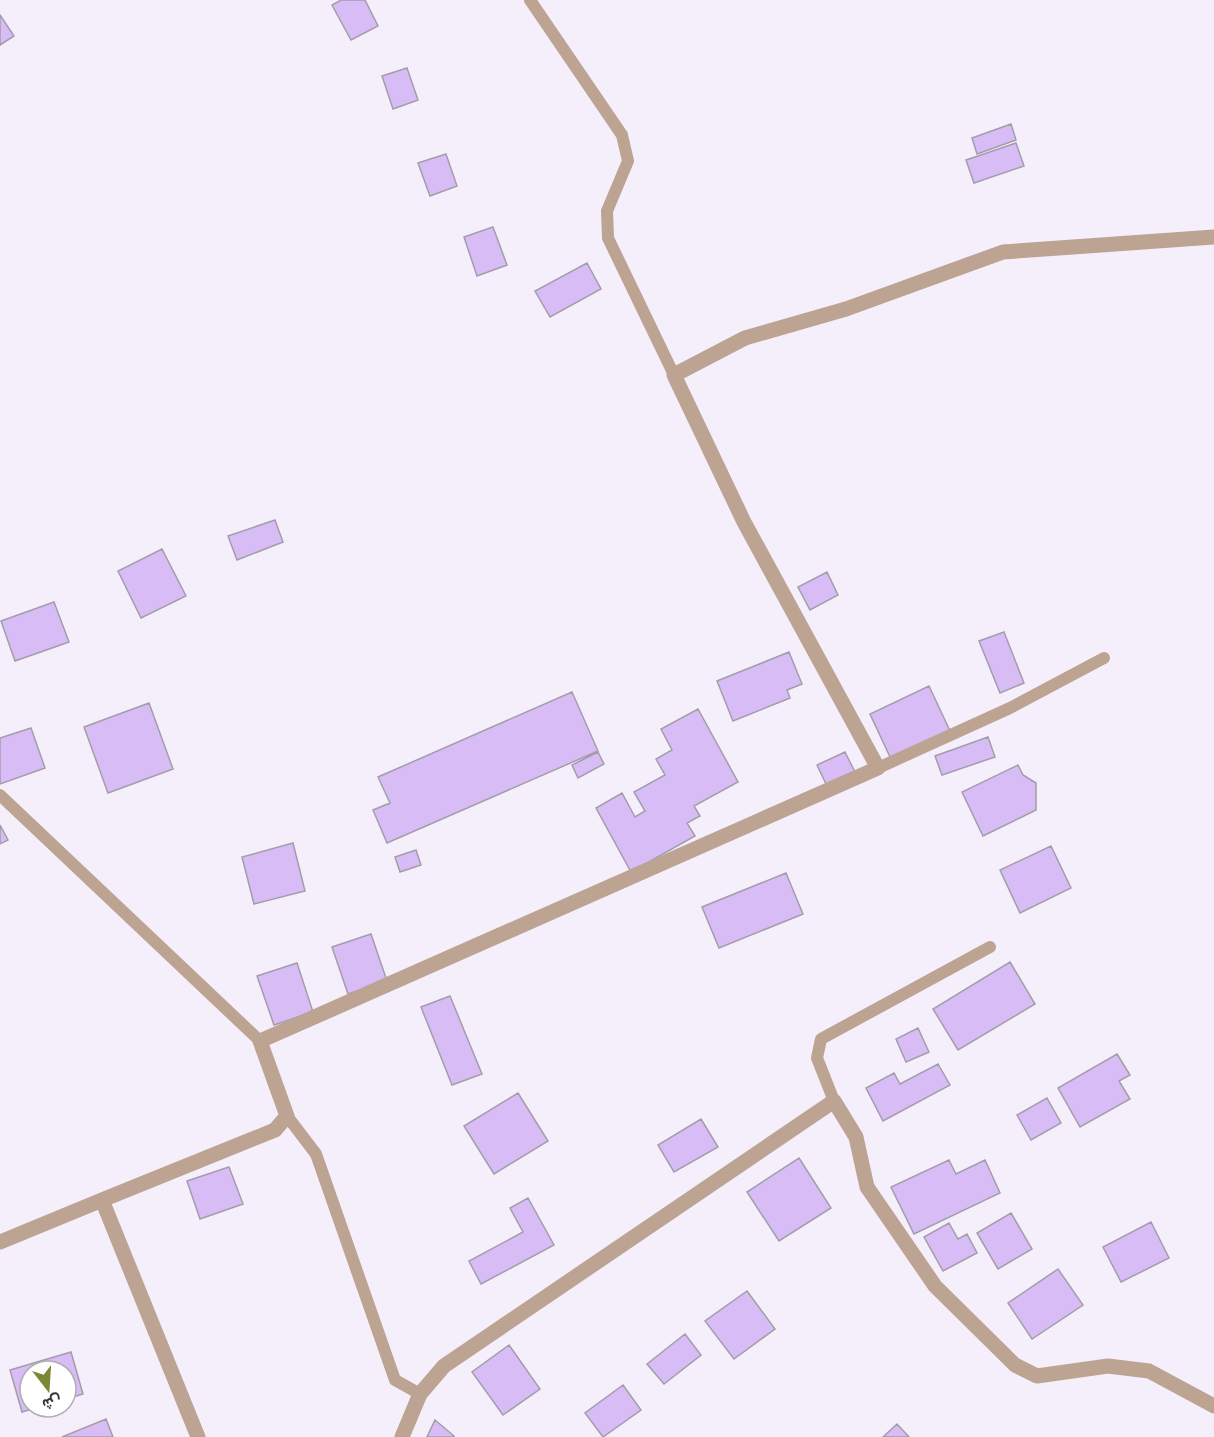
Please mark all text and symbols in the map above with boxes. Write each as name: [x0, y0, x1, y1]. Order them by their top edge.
north arrow: [18, 1359, 78, 1419]
text: ش: [40, 1391, 64, 1415]

